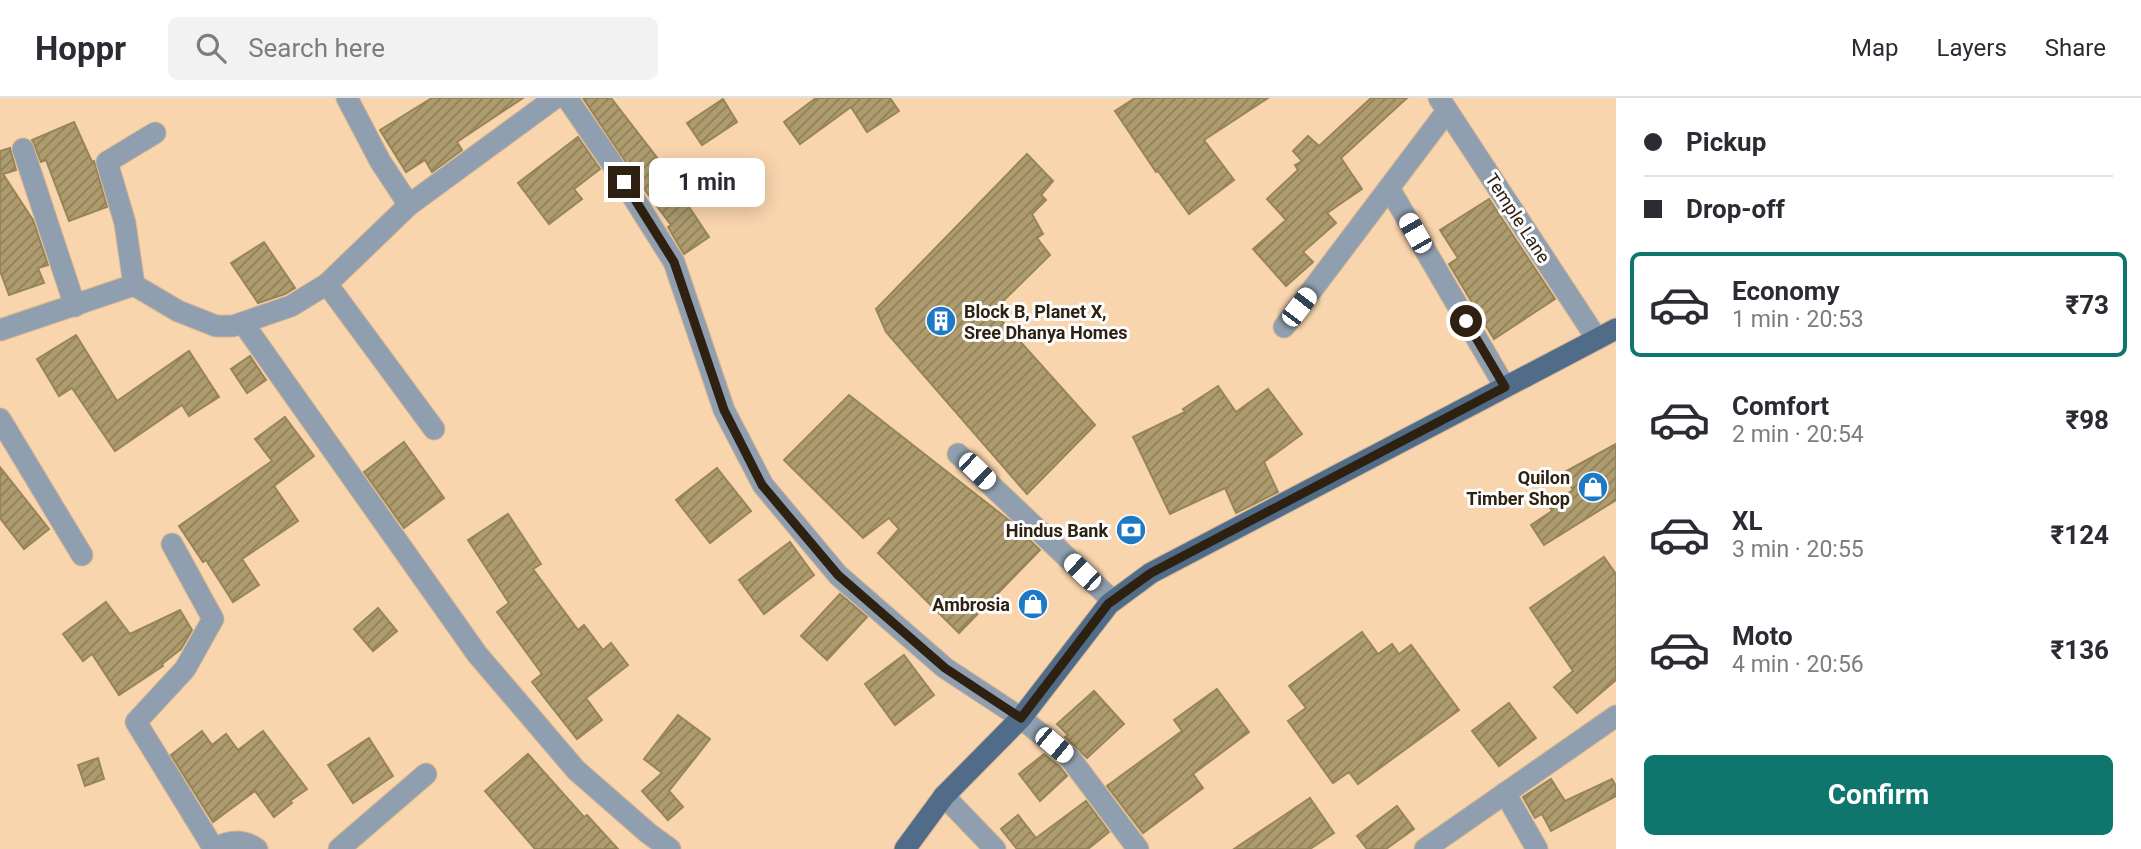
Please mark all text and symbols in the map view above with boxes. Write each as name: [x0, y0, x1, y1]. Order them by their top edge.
search box: [168, 17, 658, 80]
text: Hoppr: [35, 29, 126, 68]
icon: search: [192, 29, 230, 67]
text: Search here: [248, 33, 385, 63]
text: Map: [1851, 34, 1899, 62]
text: Layers: [1937, 34, 2007, 62]
text: Share: [2045, 34, 2106, 62]
text: Pickup: [1686, 127, 1766, 157]
callout: 1 min: [648, 158, 764, 206]
route end: [608, 166, 640, 198]
text: 1 min: [678, 169, 736, 196]
street label: Temple Lane: [1481, 169, 1555, 267]
text: Drop-off: [1686, 194, 1785, 224]
car: [1396, 210, 1435, 256]
icon: car: [1648, 273, 1711, 336]
text: Economy: [1732, 276, 1839, 306]
car: [1278, 284, 1321, 330]
text: ₹73: [2065, 290, 2109, 320]
place label: Block B, Planet X, Sree Dhanya Homes: [964, 301, 1127, 343]
building icon: Block B, Planet X, Sree Dhanya Homes: [924, 304, 958, 338]
route start: [1450, 305, 1482, 337]
text: 1 min · 20:53: [1732, 306, 1864, 333]
icon: car: [1648, 388, 1711, 451]
text: Comfort: [1732, 391, 1829, 421]
text: ₹98: [2065, 405, 2109, 435]
text: 2 min · 20:54: [1732, 421, 1864, 448]
car: [955, 449, 1000, 493]
place label: Quilon Timber Shop: [1466, 467, 1570, 509]
shop icon: Quilon Timber Shop: [1576, 470, 1610, 504]
icon: car: [1648, 503, 1711, 566]
text: XL: [1732, 506, 1763, 536]
bank icon: Hindus Bank: [1114, 513, 1148, 547]
place label: Hindus Bank: [1006, 520, 1108, 541]
text: ₹124: [2051, 520, 2109, 550]
text: 3 min · 20:55: [1732, 536, 1864, 563]
car: [1060, 550, 1105, 594]
shop icon: Ambrosia: [1016, 587, 1050, 621]
place label: Ambrosia: [932, 594, 1010, 615]
icon: car: [1648, 618, 1711, 681]
text: Moto: [1732, 621, 1793, 651]
text: ₹136: [2051, 635, 2109, 665]
text: 4 min · 20:56: [1732, 651, 1864, 678]
car: [1032, 723, 1077, 767]
button: Confirm: [1644, 755, 2113, 835]

